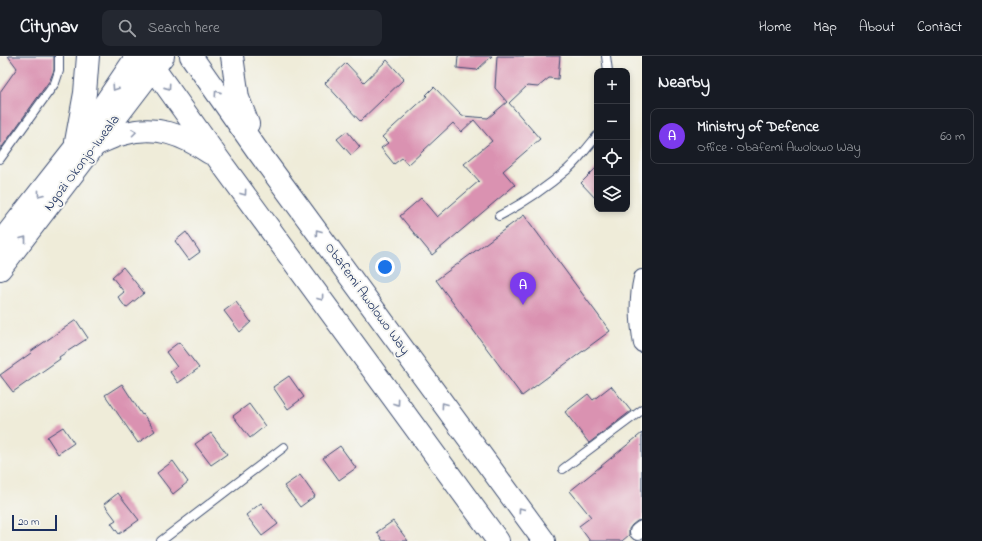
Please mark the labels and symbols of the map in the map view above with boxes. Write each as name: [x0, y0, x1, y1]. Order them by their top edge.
one-way arrow: [163, 83, 170, 90]
one-way arrow: [113, 84, 120, 91]
one-way arrow: [214, 90, 222, 97]
street label: Ngozi Okonjo-Iweala: [39, 110, 126, 216]
one-way arrow: [131, 128, 137, 137]
one-way arrow: [239, 189, 246, 196]
one-way arrow: [37, 190, 44, 197]
one-way arrow: [316, 230, 323, 237]
one-way arrow: [20, 237, 27, 244]
street label: Obafemi Awolowo Way: [318, 239, 415, 360]
your location: [375, 257, 395, 277]
pin: A: [510, 272, 536, 305]
one-way arrow: [316, 294, 323, 301]
one-way arrow: [393, 399, 400, 406]
one-way arrow: [442, 402, 449, 409]
one-way arrow: [519, 507, 526, 514]
scale bar: [12, 513, 57, 532]

